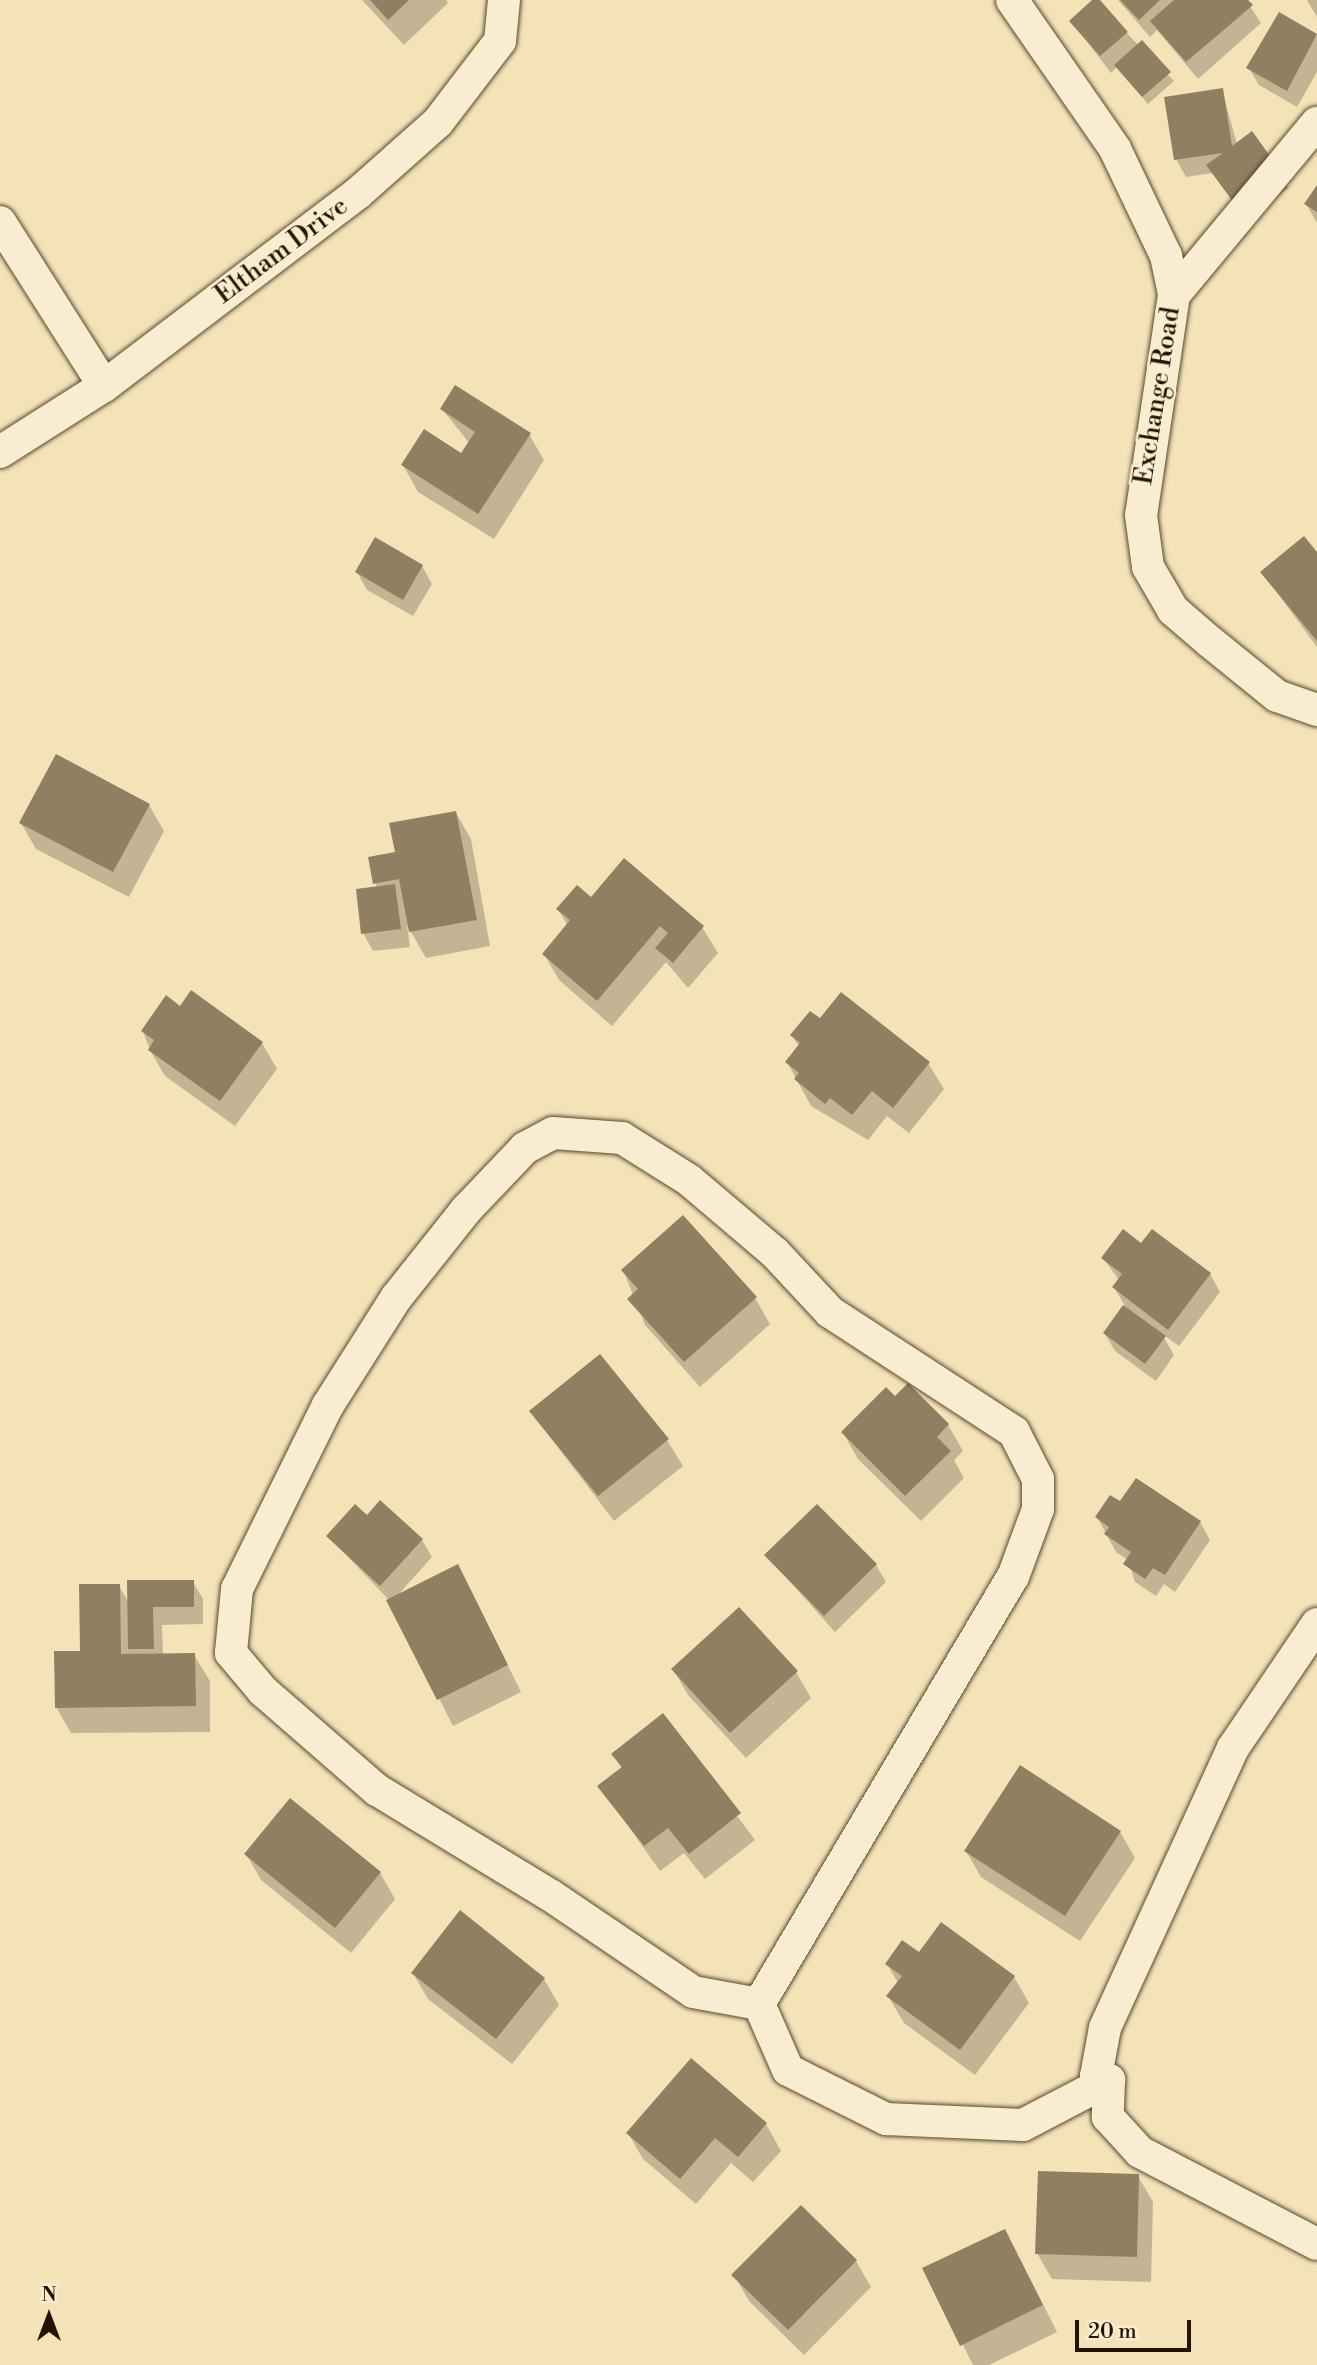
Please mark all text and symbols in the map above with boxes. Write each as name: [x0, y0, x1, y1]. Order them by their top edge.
street label: Eltham Drive: [209, 191, 355, 311]
street label: Exchange Road: [1129, 305, 1187, 487]
north arrow: [14, 2281, 84, 2351]
text: N: [41, 2283, 57, 2307]
scale bar: [1079, 2306, 1194, 2350]
text: 20 m: [1088, 2319, 1137, 2345]

